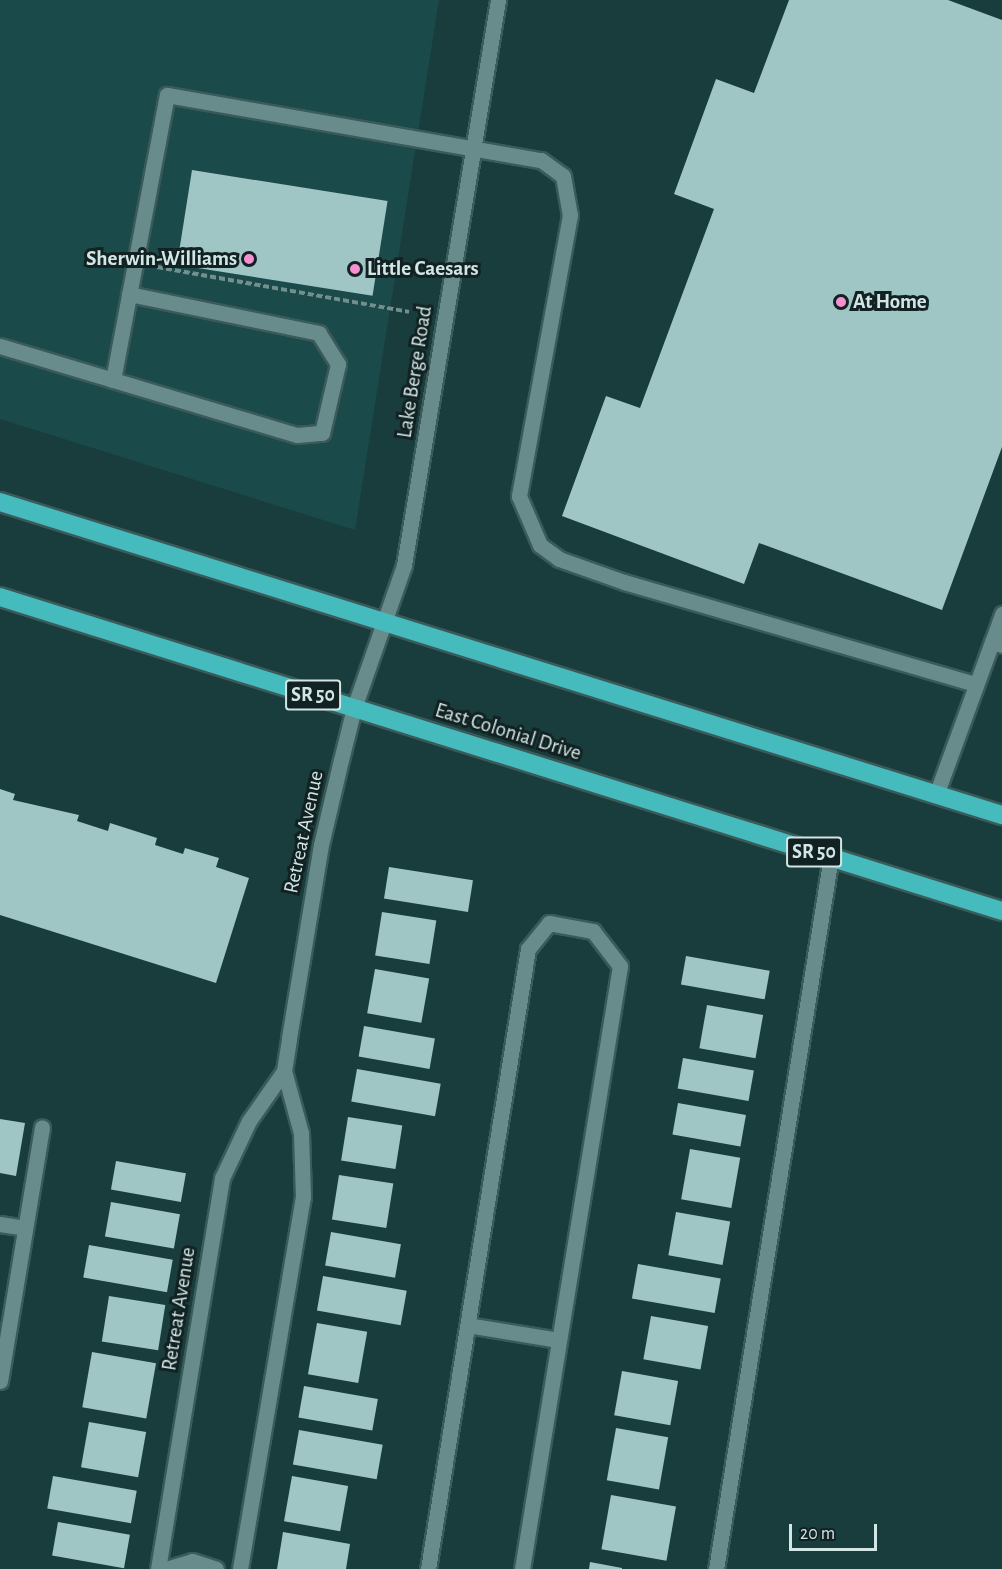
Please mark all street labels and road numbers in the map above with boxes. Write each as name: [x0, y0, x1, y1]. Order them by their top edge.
street label: Lake Berge Road: [392, 304, 438, 440]
road number: SR 50: [284, 678, 342, 712]
street label: East Colonial Drive: [432, 698, 584, 766]
street label: Retreat Avenue: [279, 768, 329, 896]
road number: SR 50: [786, 835, 842, 869]
street label: Retreat Avenue: [157, 1245, 201, 1373]

